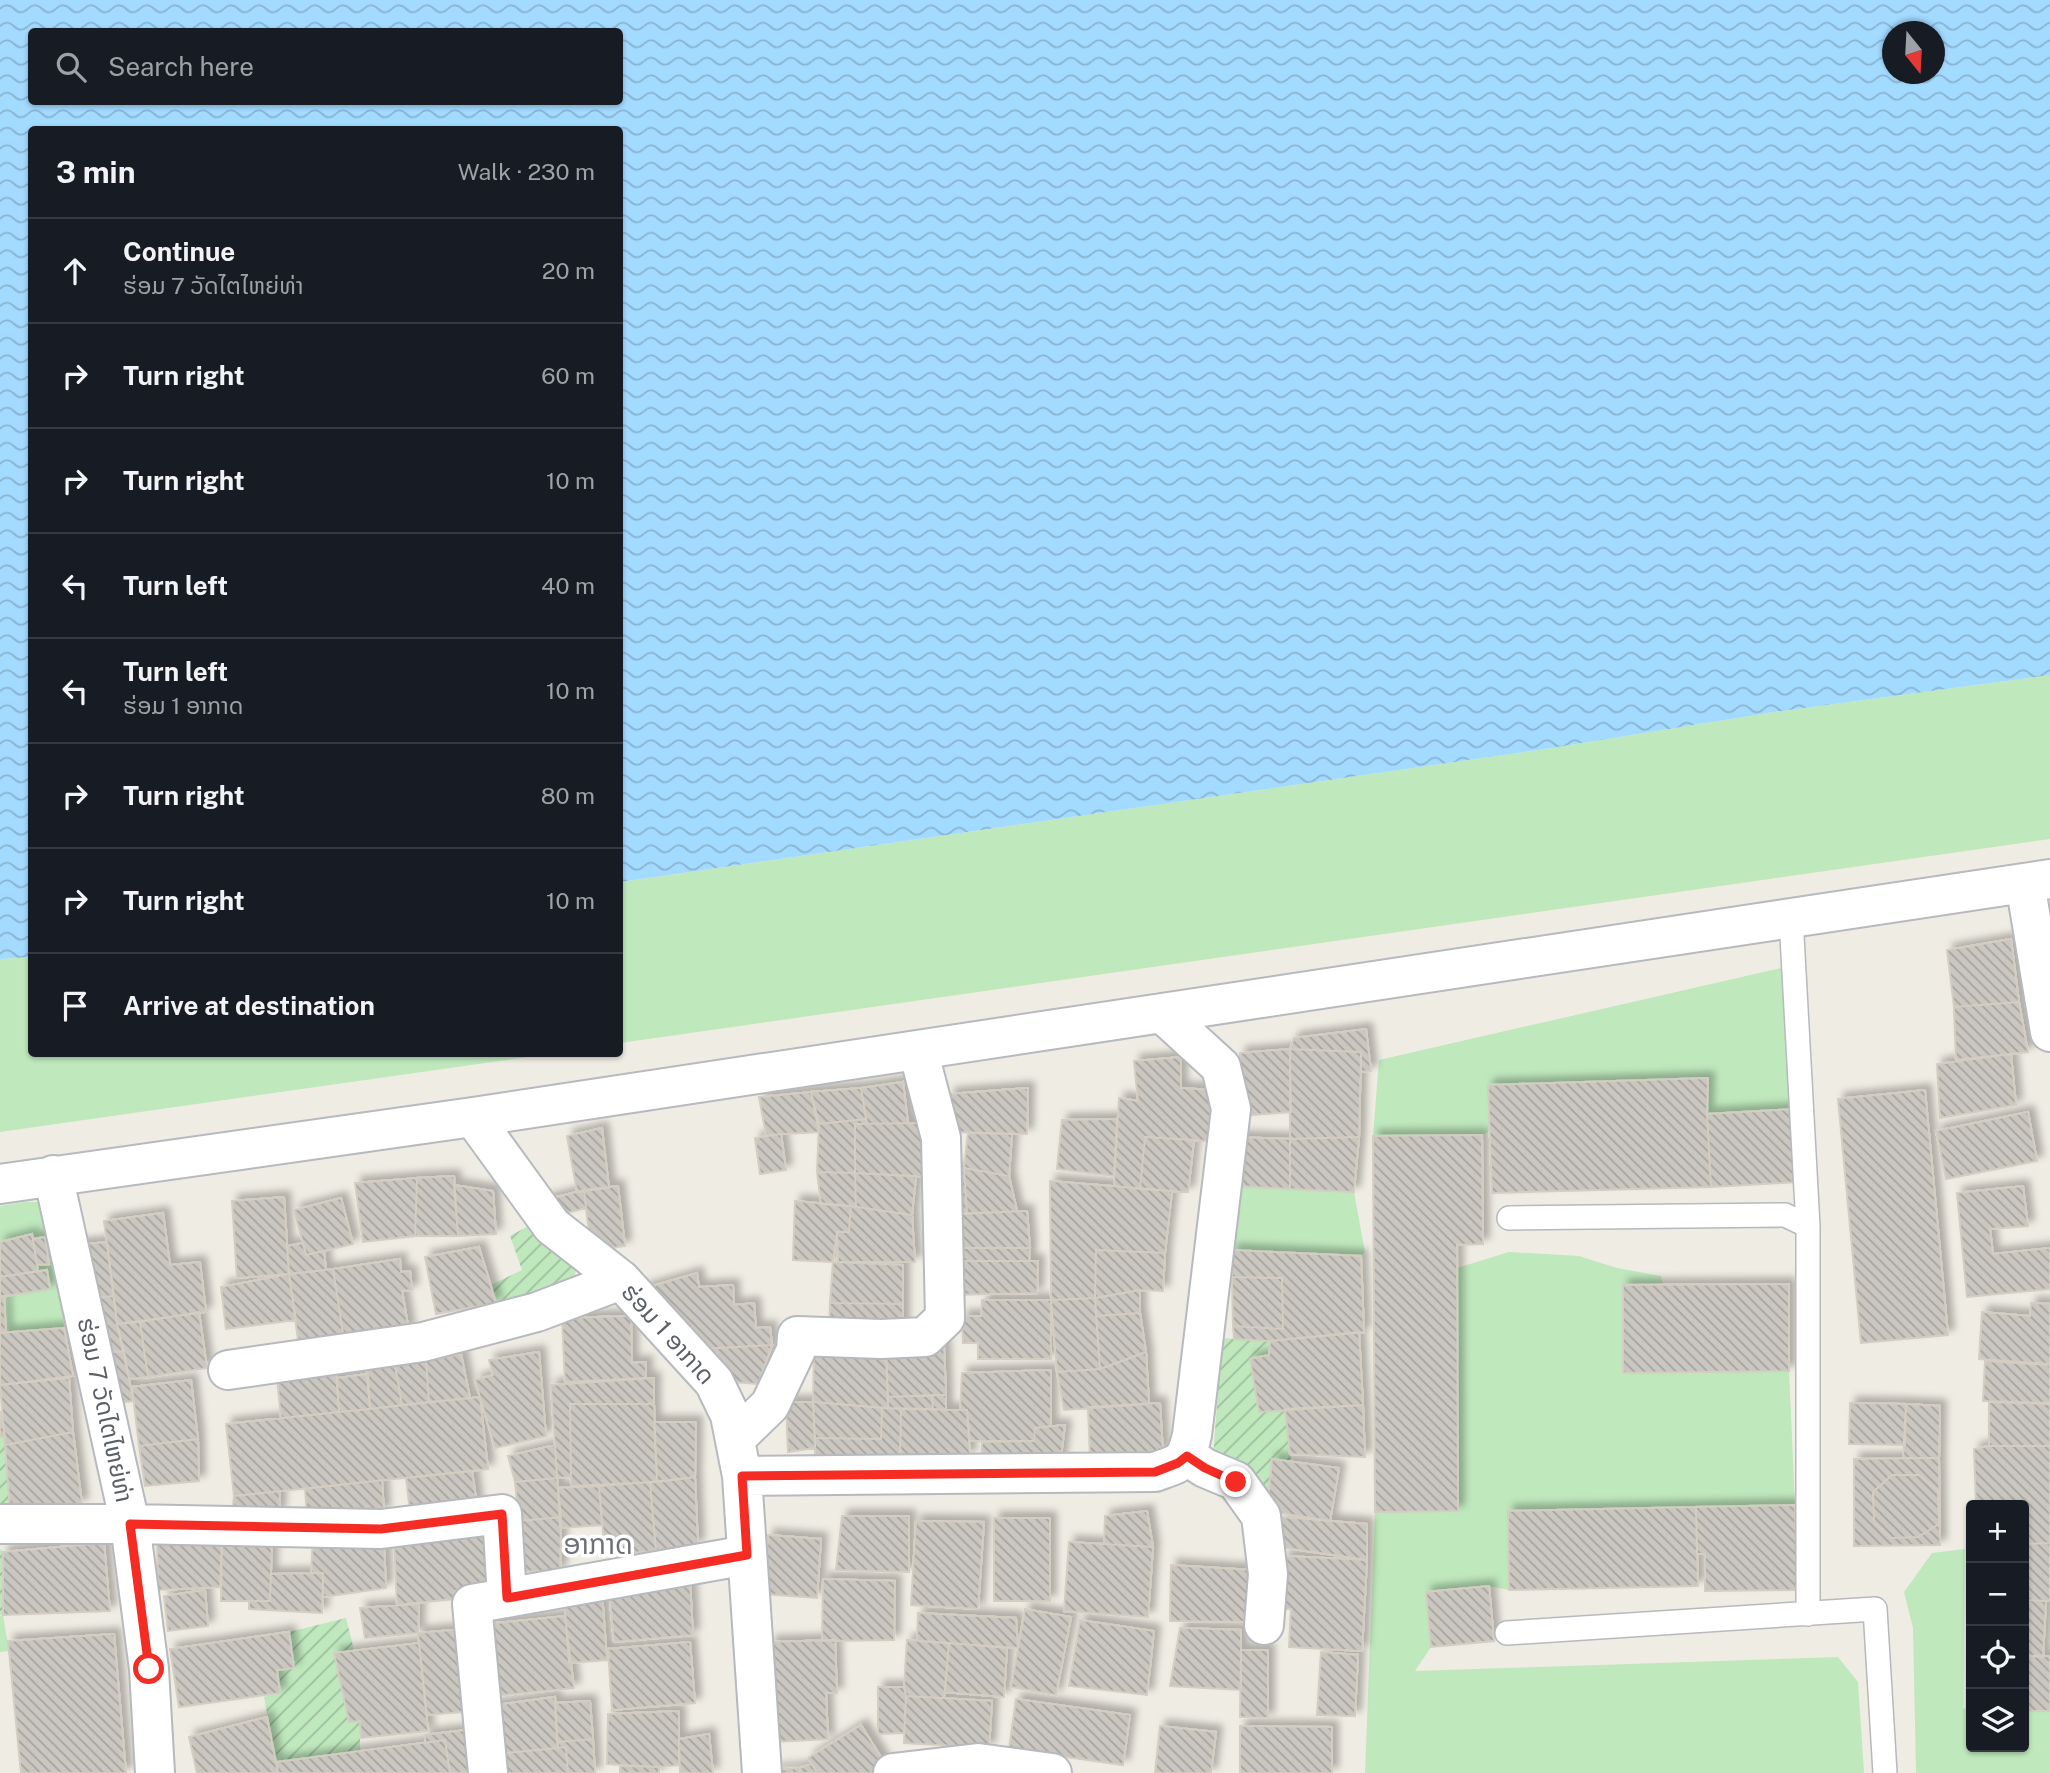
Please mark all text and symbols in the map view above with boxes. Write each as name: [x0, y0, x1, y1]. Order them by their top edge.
north arrow: [1882, 21, 1945, 84]
search box: [28, 28, 623, 105]
icon: search: [52, 48, 90, 86]
text: Search here: [108, 51, 254, 82]
text: 3 min: [56, 154, 135, 190]
text: Walk · 230 m: [458, 158, 595, 185]
text: Continue: [123, 236, 235, 267]
icon: ahead: [56, 252, 94, 290]
text: 20 m: [542, 257, 595, 284]
text: ຮ່ອມ 7 ວັດໄຕໄຫຍ່ທ່າ: [123, 272, 303, 299]
icon: right: [56, 357, 94, 395]
text: Turn right: [123, 360, 245, 391]
text: 60 m: [541, 362, 595, 389]
icon: right: [56, 462, 94, 500]
text: Turn right: [123, 465, 245, 496]
text: 10 m: [546, 467, 595, 494]
icon: left: [56, 567, 94, 605]
text: Turn left: [123, 570, 228, 601]
text: 40 m: [541, 572, 595, 599]
text: Turn left: [123, 656, 228, 687]
icon: left: [56, 672, 94, 710]
text: 10 m: [546, 677, 595, 704]
text: ຮ່ອມ 1 ອາກາດ: [123, 692, 243, 719]
icon: right: [56, 777, 94, 815]
text: Turn right: [123, 780, 245, 811]
text: 80 m: [541, 782, 595, 809]
icon: right: [56, 882, 94, 920]
text: Turn right: [123, 885, 245, 916]
text: 10 m: [546, 887, 595, 914]
icon: arrive: [56, 987, 94, 1025]
text: Arrive at destination: [123, 990, 375, 1021]
street label: ຮ່ອມ 1 ອາກາດ: [616, 1277, 721, 1389]
street label: ຮ່ອມ 7 ວັດໄຕໄຫຍ່ທ່າ: [73, 1315, 139, 1505]
route end: [1220, 1466, 1251, 1497]
map controls: [1966, 1500, 2029, 1752]
button: +: [1966, 1500, 2029, 1563]
district label: ອາກາດ: [563, 1527, 633, 1560]
button: −: [1966, 1563, 2029, 1626]
button: locate: [1966, 1626, 2029, 1689]
route start: [133, 1653, 164, 1684]
button: layers: [1966, 1689, 2029, 1752]

